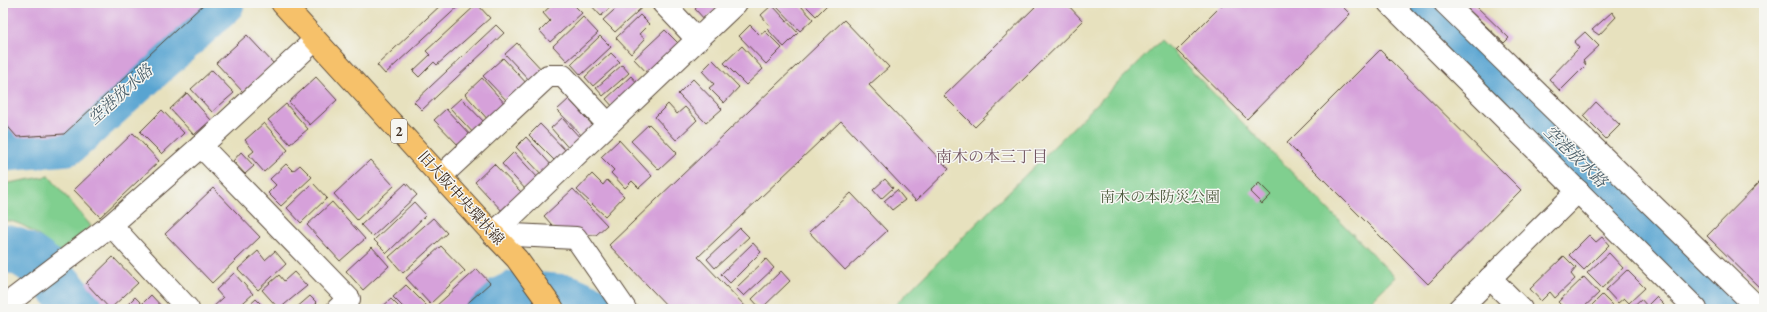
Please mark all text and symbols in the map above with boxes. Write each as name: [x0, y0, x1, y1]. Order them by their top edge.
water label: 空港放水路: [84, 59, 158, 129]
road number: 2: [391, 119, 407, 143]
water label: 空港放水路: [1540, 121, 1612, 192]
district label: 南木の本三丁目: [936, 146, 1048, 167]
street label: 旧大阪中央環状線: [414, 147, 509, 249]
park label: 南木の本防災公園: [1100, 187, 1220, 206]

